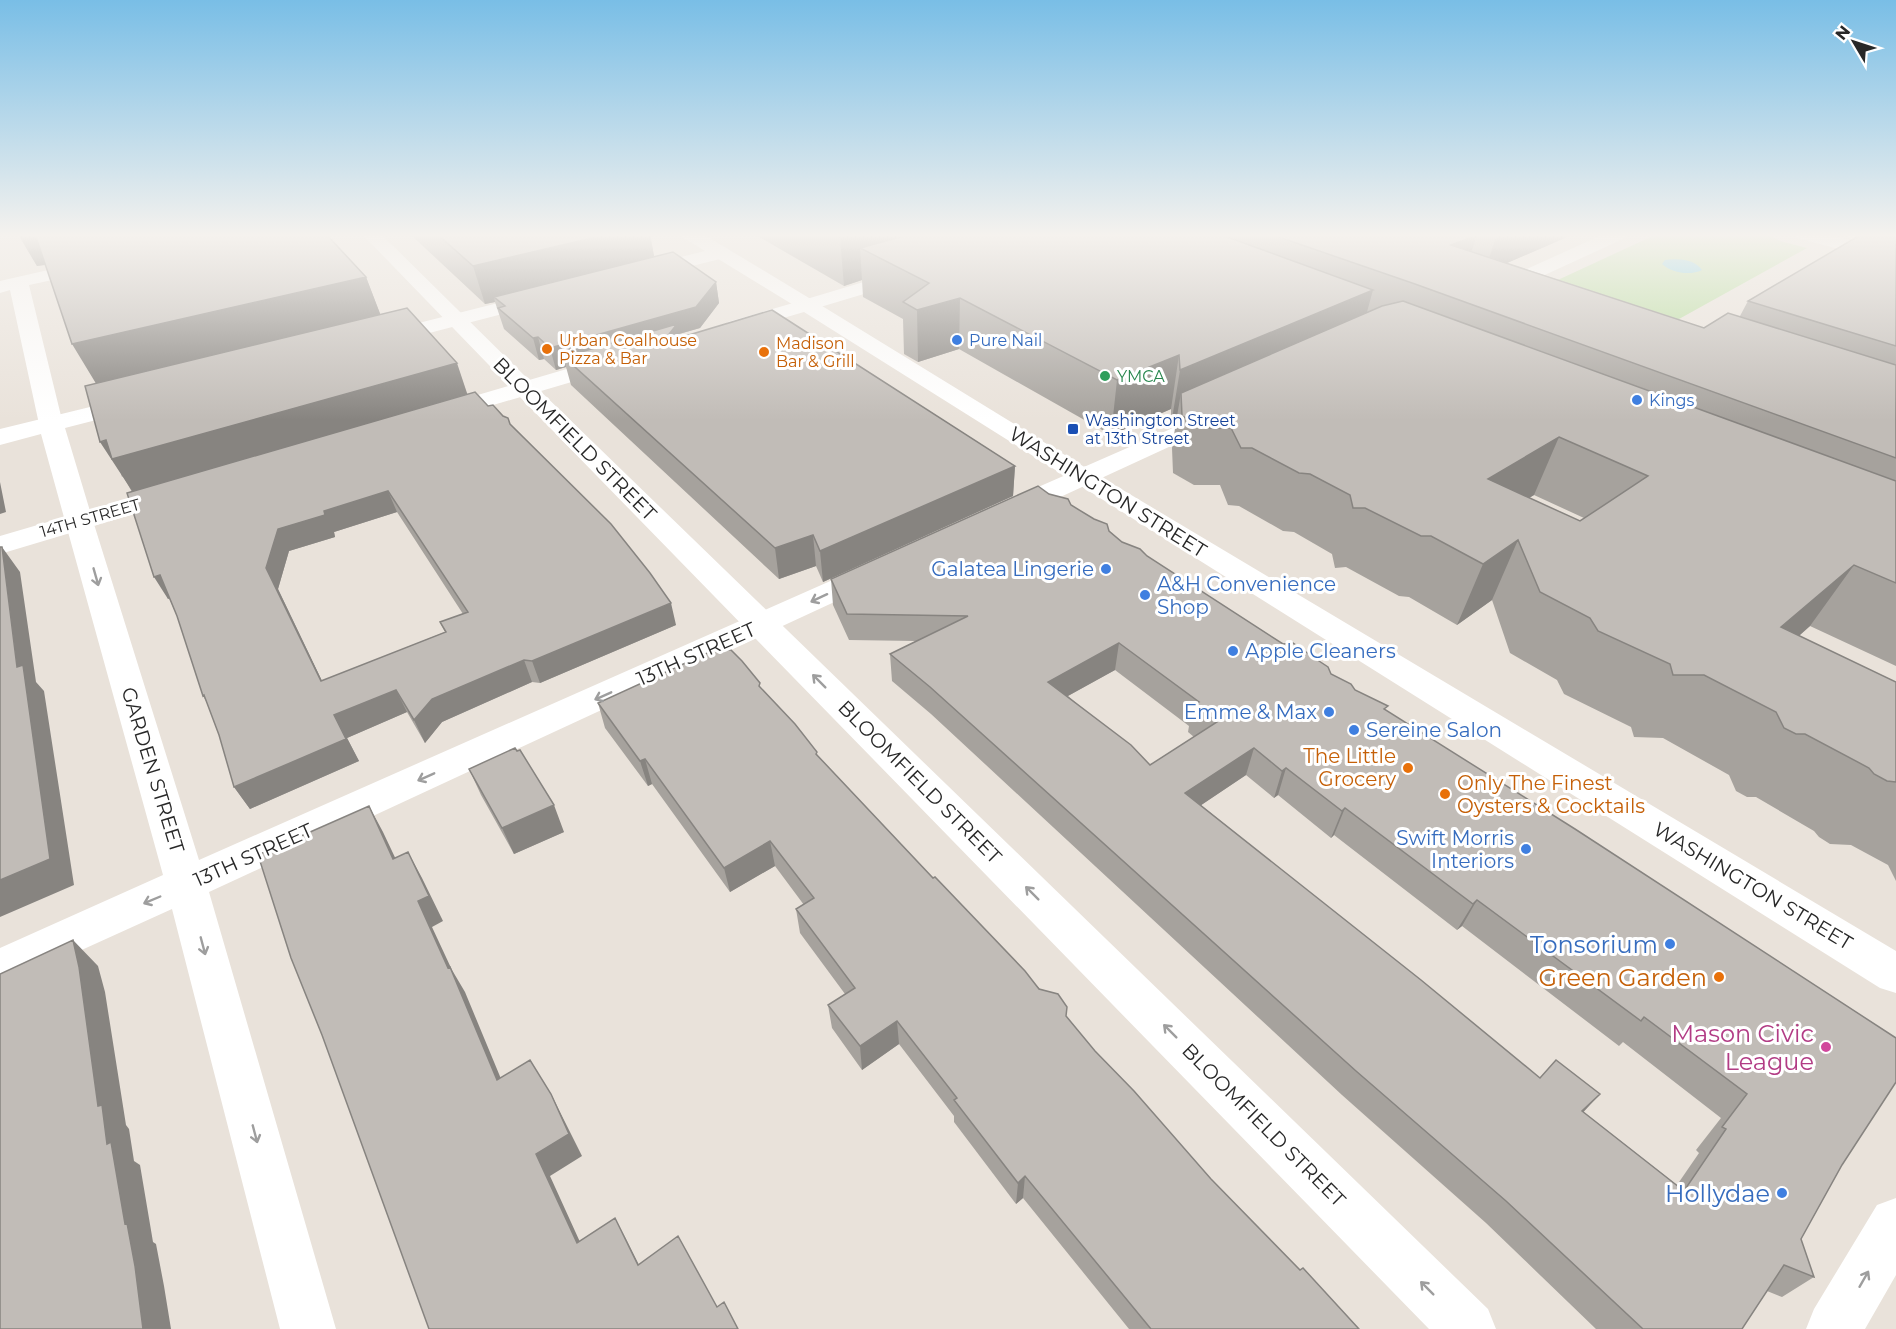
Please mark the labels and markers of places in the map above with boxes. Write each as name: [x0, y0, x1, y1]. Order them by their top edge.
place label: Urban Coalhouse Pizza & Bar: [559, 331, 697, 368]
place label: Pure Nail: [969, 331, 1042, 350]
marker: Pure Nail: [950, 333, 964, 347]
place label: Madison Bar & Grill: [776, 334, 855, 371]
marker: Urban Coalhouse Pizza & Bar: [540, 342, 554, 356]
marker: Madison Bar & Grill: [757, 345, 771, 359]
place label: YMCA: [1117, 367, 1165, 386]
marker: YMCA: [1098, 369, 1112, 383]
place label: Kings: [1649, 391, 1694, 410]
marker: Kings: [1630, 393, 1644, 407]
place label: Washington Street at 13th Street: [1085, 411, 1236, 448]
marker: Washington Street at 13th Street: [1066, 422, 1080, 436]
place label: Galatea Lingerie: [931, 557, 1094, 581]
marker: Galatea Lingerie: [1099, 562, 1113, 576]
place label: A&H Convenience Shop: [1157, 572, 1336, 619]
marker: A&H Convenience Shop: [1138, 588, 1152, 602]
place label: Apple Cleaners: [1245, 639, 1396, 663]
marker: Apple Cleaners: [1226, 644, 1240, 658]
place label: Emme & Max: [1184, 700, 1317, 724]
marker: Emme & Max: [1322, 705, 1336, 719]
place label: Sereine Salon: [1366, 718, 1502, 742]
marker: Sereine Salon: [1347, 723, 1361, 737]
place label: The Little Grocery: [1303, 744, 1396, 791]
marker: The Little Grocery: [1401, 761, 1415, 775]
place label: Only The Finest Oysters & Cocktails: [1457, 771, 1645, 818]
marker: Only The Finest Oysters & Cocktails: [1438, 787, 1452, 801]
place label: Swift Morris Interiors: [1396, 826, 1514, 873]
marker: Swift Morris Interiors: [1519, 842, 1533, 856]
place label: Tonsorium: [1530, 930, 1658, 959]
marker: Tonsorium: [1663, 937, 1677, 951]
place label: Green Garden: [1539, 963, 1707, 992]
marker: Green Garden: [1712, 970, 1726, 984]
place label: Mason Civic League: [1671, 1019, 1814, 1076]
marker: Mason Civic League: [1819, 1040, 1833, 1054]
place label: Hollydae: [1665, 1179, 1770, 1208]
marker: Hollydae: [1775, 1186, 1789, 1200]

